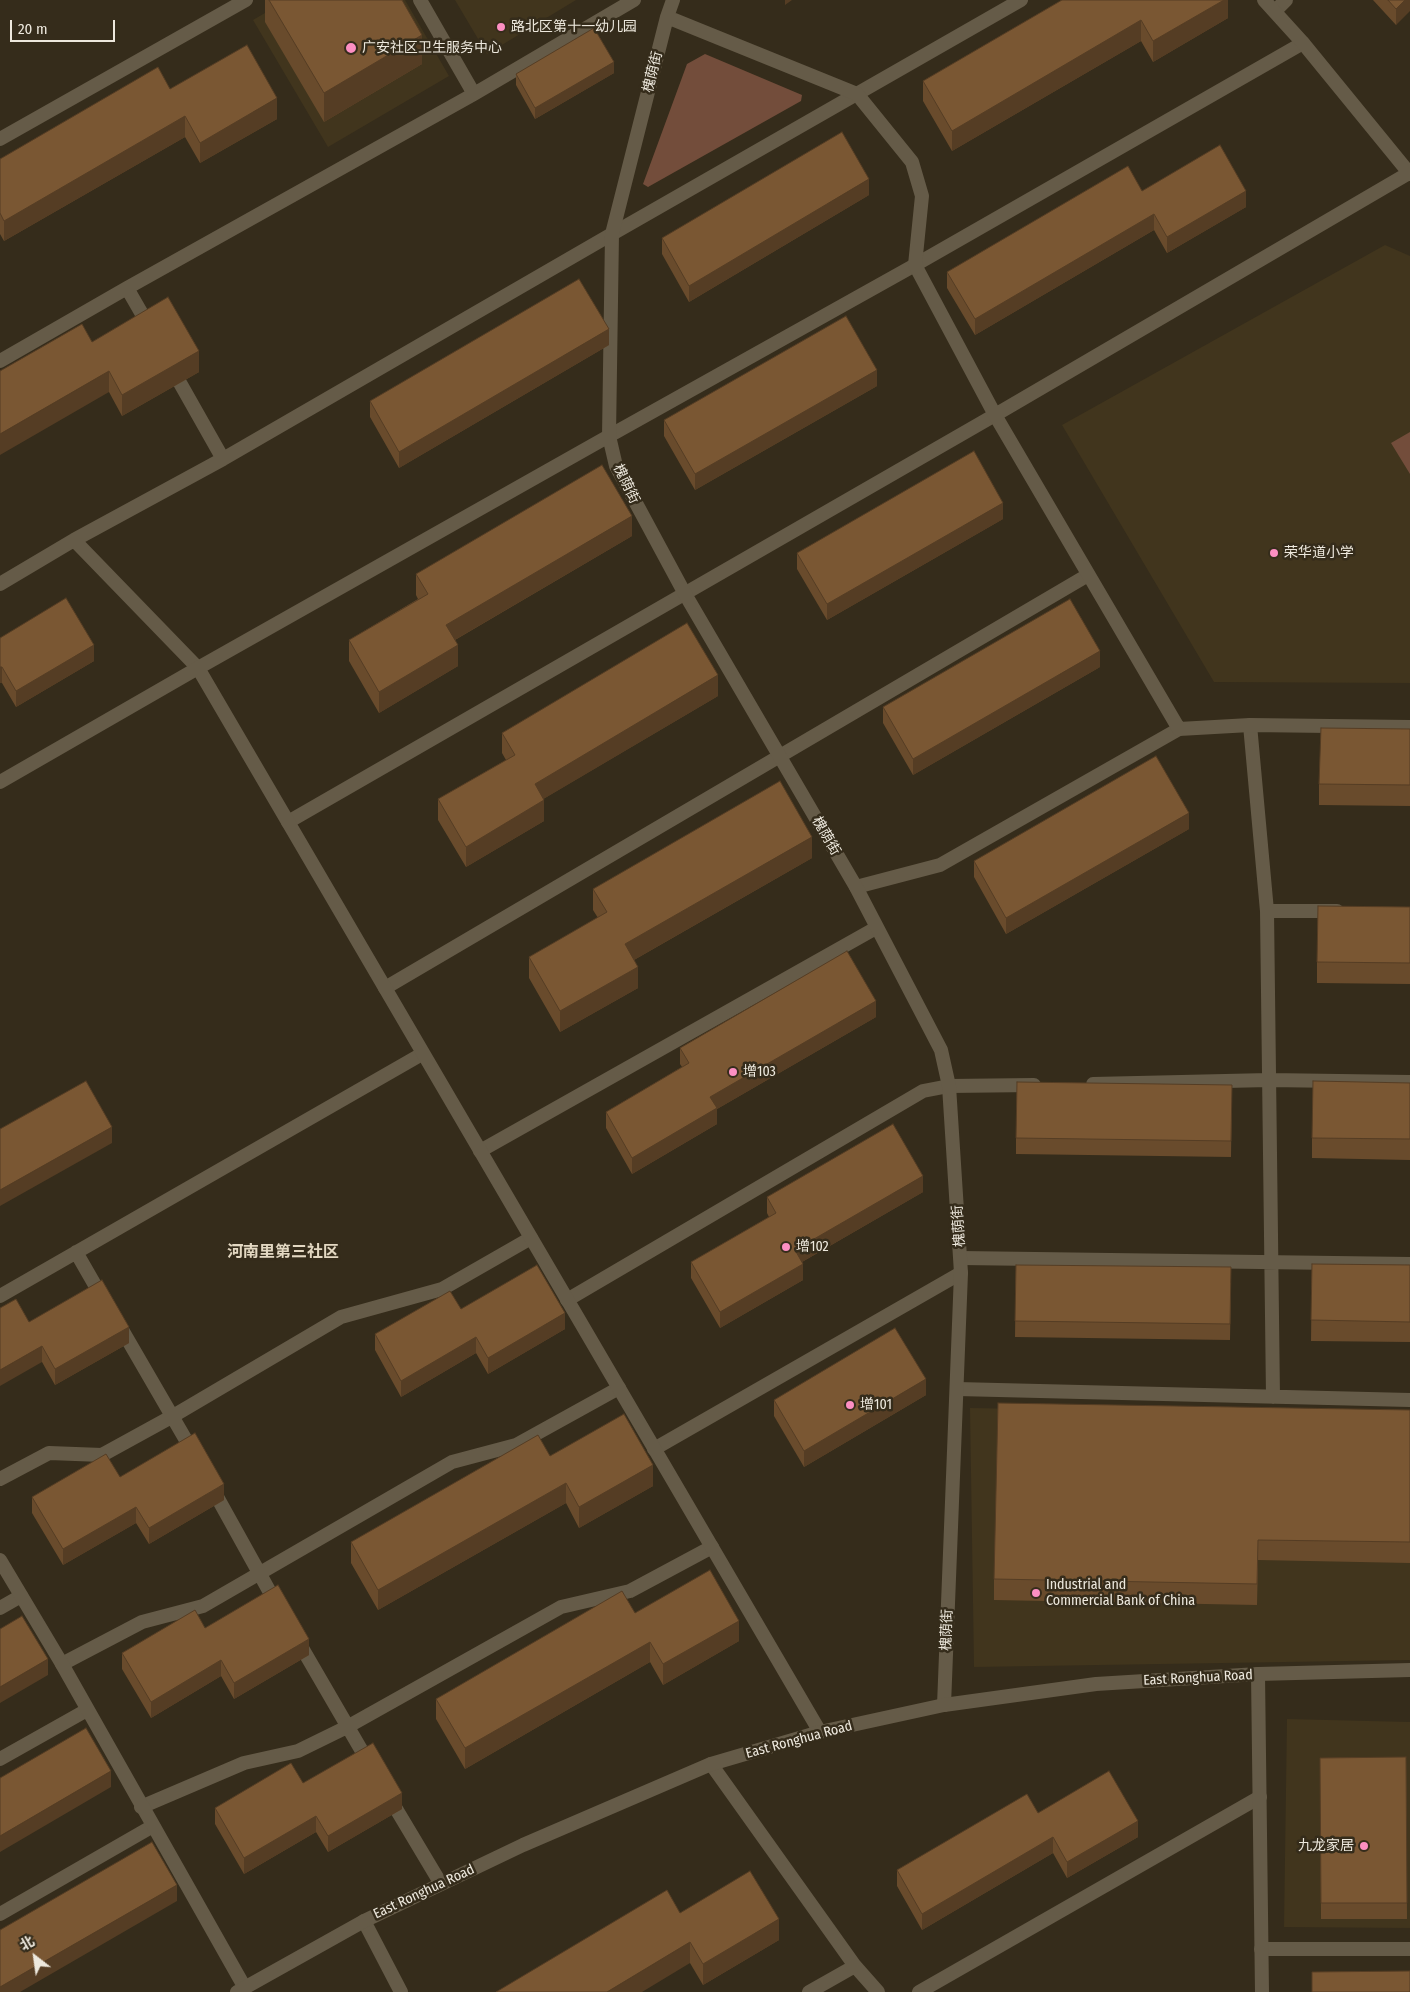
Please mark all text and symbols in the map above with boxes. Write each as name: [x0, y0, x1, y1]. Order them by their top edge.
scale bar: [12, 10, 118, 42]
place label: 路北区第十一幼儿园: [511, 19, 637, 35]
text: 20 m: [18, 20, 48, 38]
marker: 路北区第十一幼儿园: [495, 21, 507, 33]
place label: 广安社区卫生服务中心: [362, 40, 502, 56]
marker: 广安社区卫生服务中心: [344, 41, 358, 55]
street label: 槐荫街: [640, 50, 666, 94]
street label: 槐荫街: [609, 461, 643, 507]
place label: 荣华道小学: [1284, 545, 1354, 561]
marker: 荣华道小学: [1268, 547, 1280, 559]
street label: 槐荫街: [808, 814, 844, 858]
place label: 增103: [743, 1064, 776, 1080]
marker: 增103: [727, 1066, 739, 1078]
street label: 槐荫街: [949, 1204, 969, 1248]
place label: 增102: [796, 1239, 829, 1255]
marker: 增102: [780, 1241, 792, 1253]
district label: 河南里第三社区: [227, 1243, 339, 1263]
place label: 增101: [860, 1397, 892, 1413]
marker: 增101: [844, 1399, 856, 1411]
place label: Industrial and Commercial Bank of China: [1046, 1577, 1195, 1610]
marker: Industrial and Commercial Bank of China: [1030, 1587, 1042, 1599]
street label: 槐荫街: [938, 1609, 956, 1651]
street label: East Ronghua Road: [1143, 1667, 1253, 1689]
street label: East Ronghua Road: [744, 1718, 854, 1762]
place label: 九龙家居: [1298, 1838, 1354, 1854]
marker: 九龙家居: [1358, 1840, 1370, 1852]
street label: East Ronghua Road: [371, 1861, 477, 1923]
north arrow: [10, 1932, 60, 1982]
text: 北: [17, 1933, 38, 1954]

